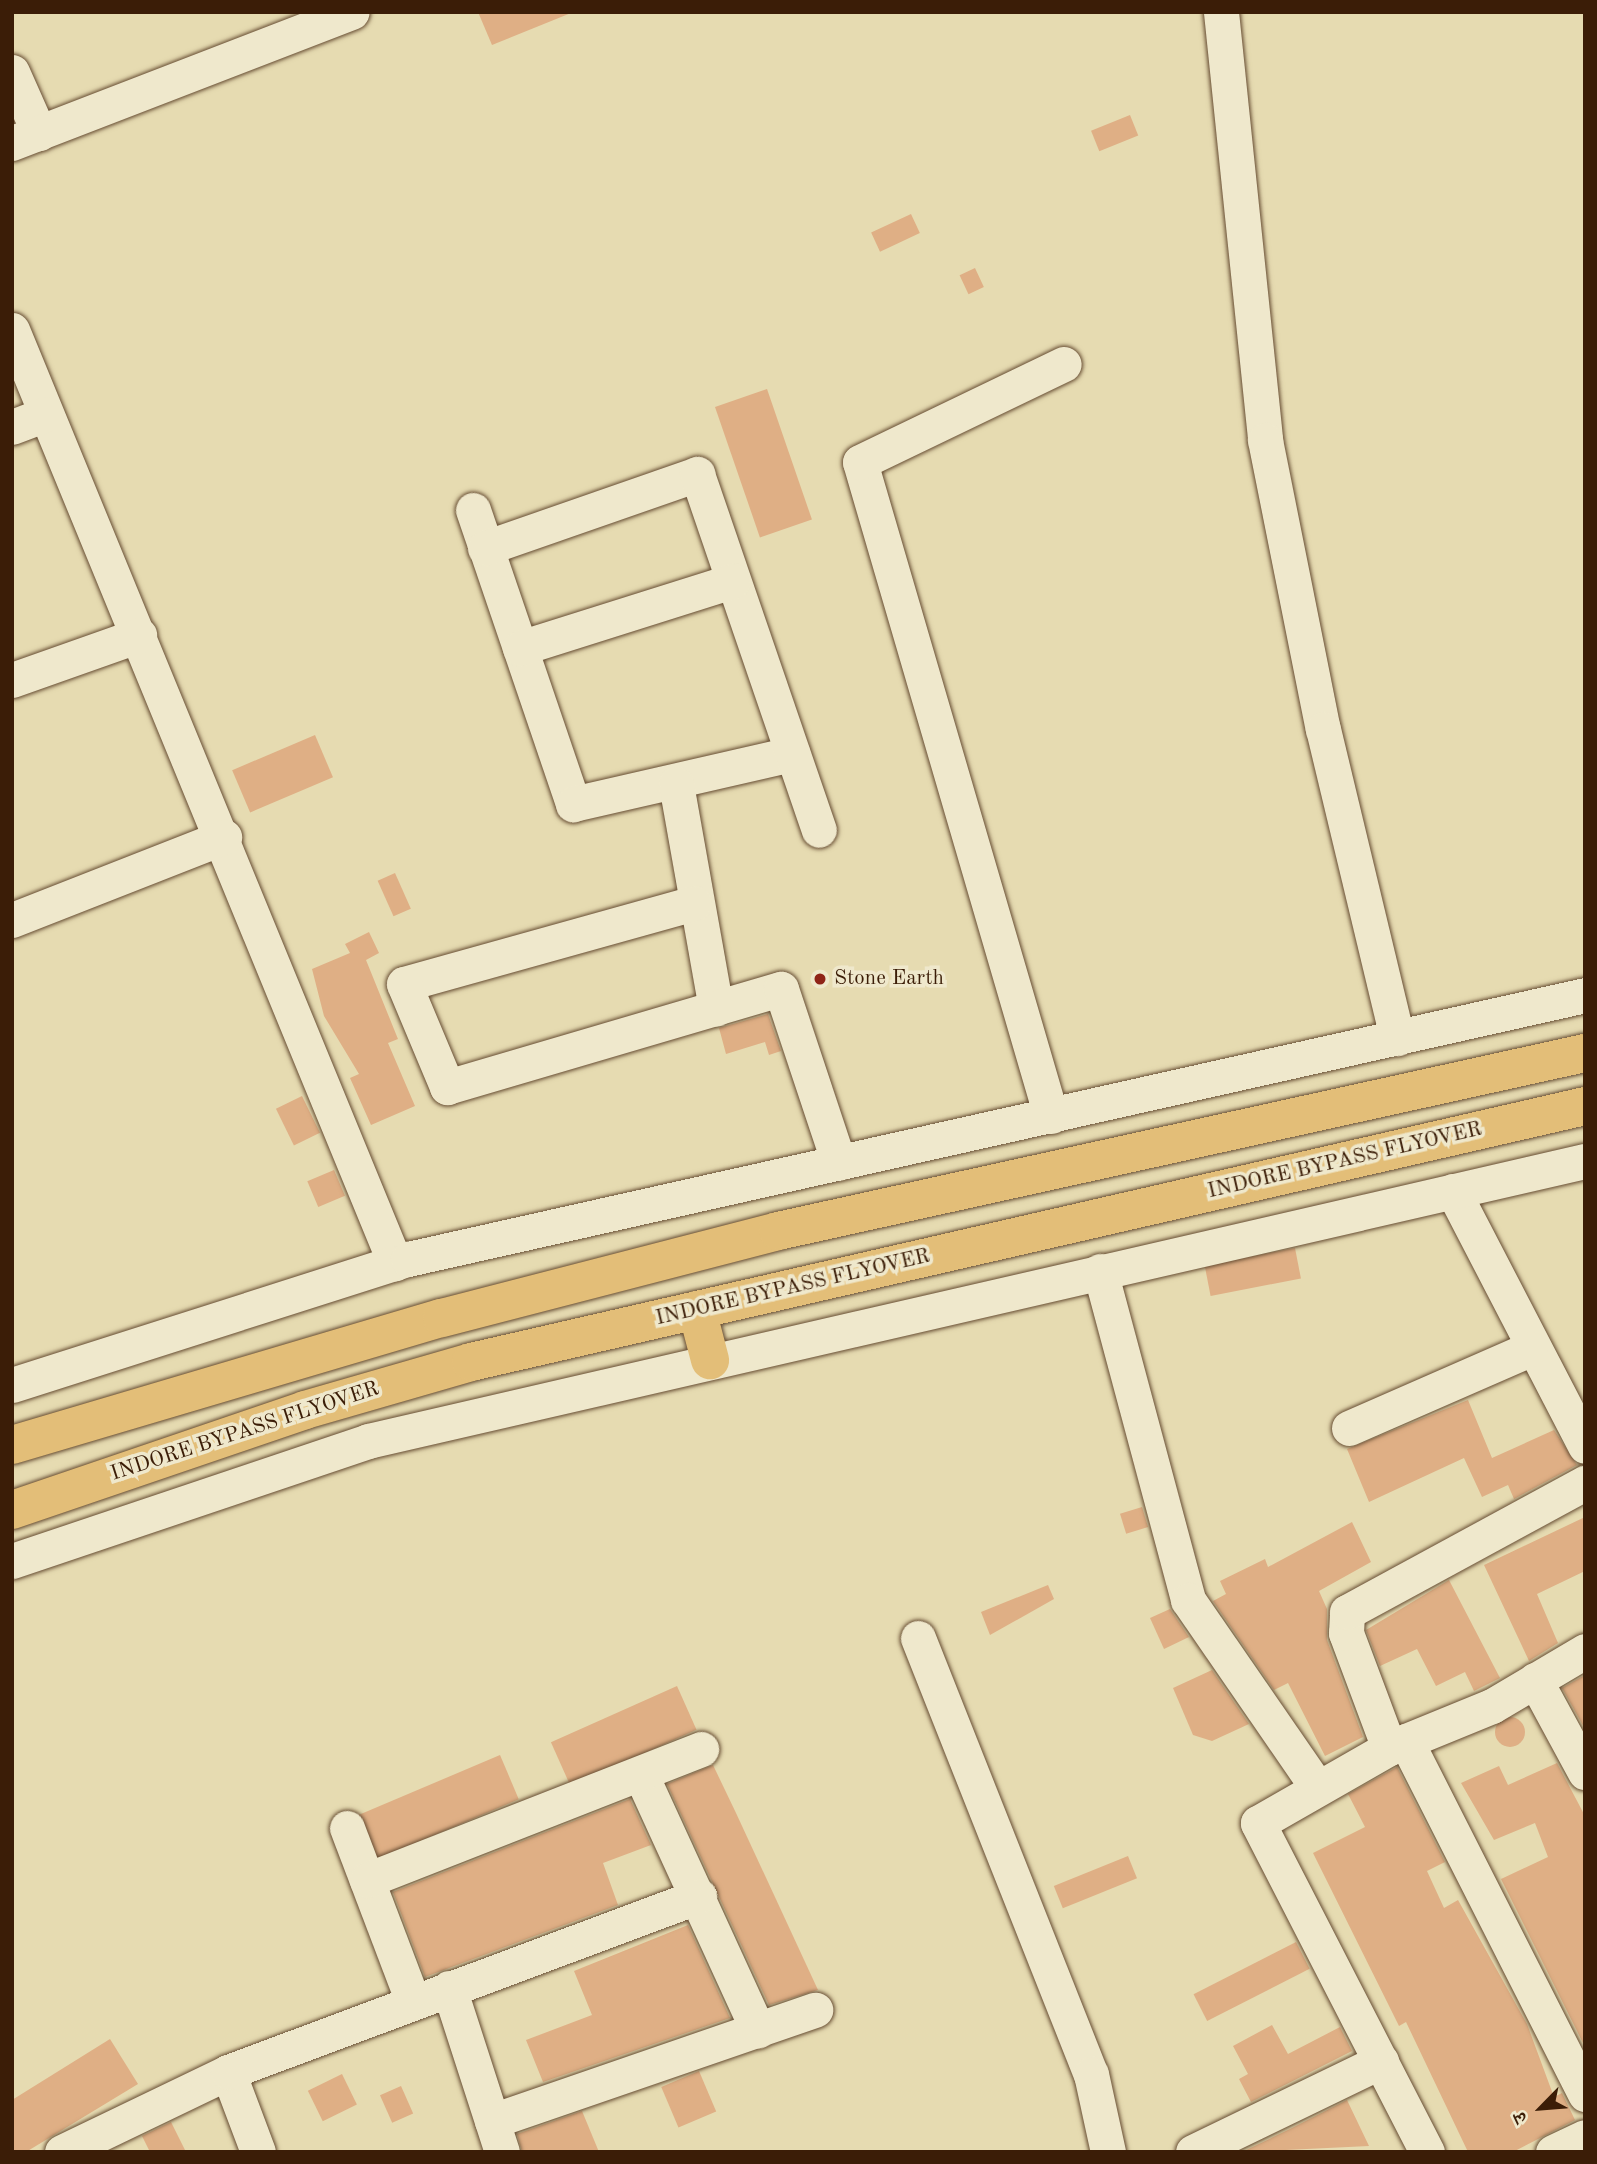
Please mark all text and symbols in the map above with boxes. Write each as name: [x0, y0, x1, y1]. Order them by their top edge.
place label: Stone Earth: [834, 966, 944, 992]
marker: Stone Earth: [812, 971, 828, 987]
street label: INDORE BYPASS FLYOVER: [1205, 1117, 1485, 1205]
street label: INDORE BYPASS FLYOVER: [653, 1244, 933, 1332]
street label: INDORE BYPASS FLYOVER: [108, 1377, 382, 1487]
north arrow: [1506, 2073, 1576, 2143]
text: उ: [1511, 2109, 1532, 2125]

